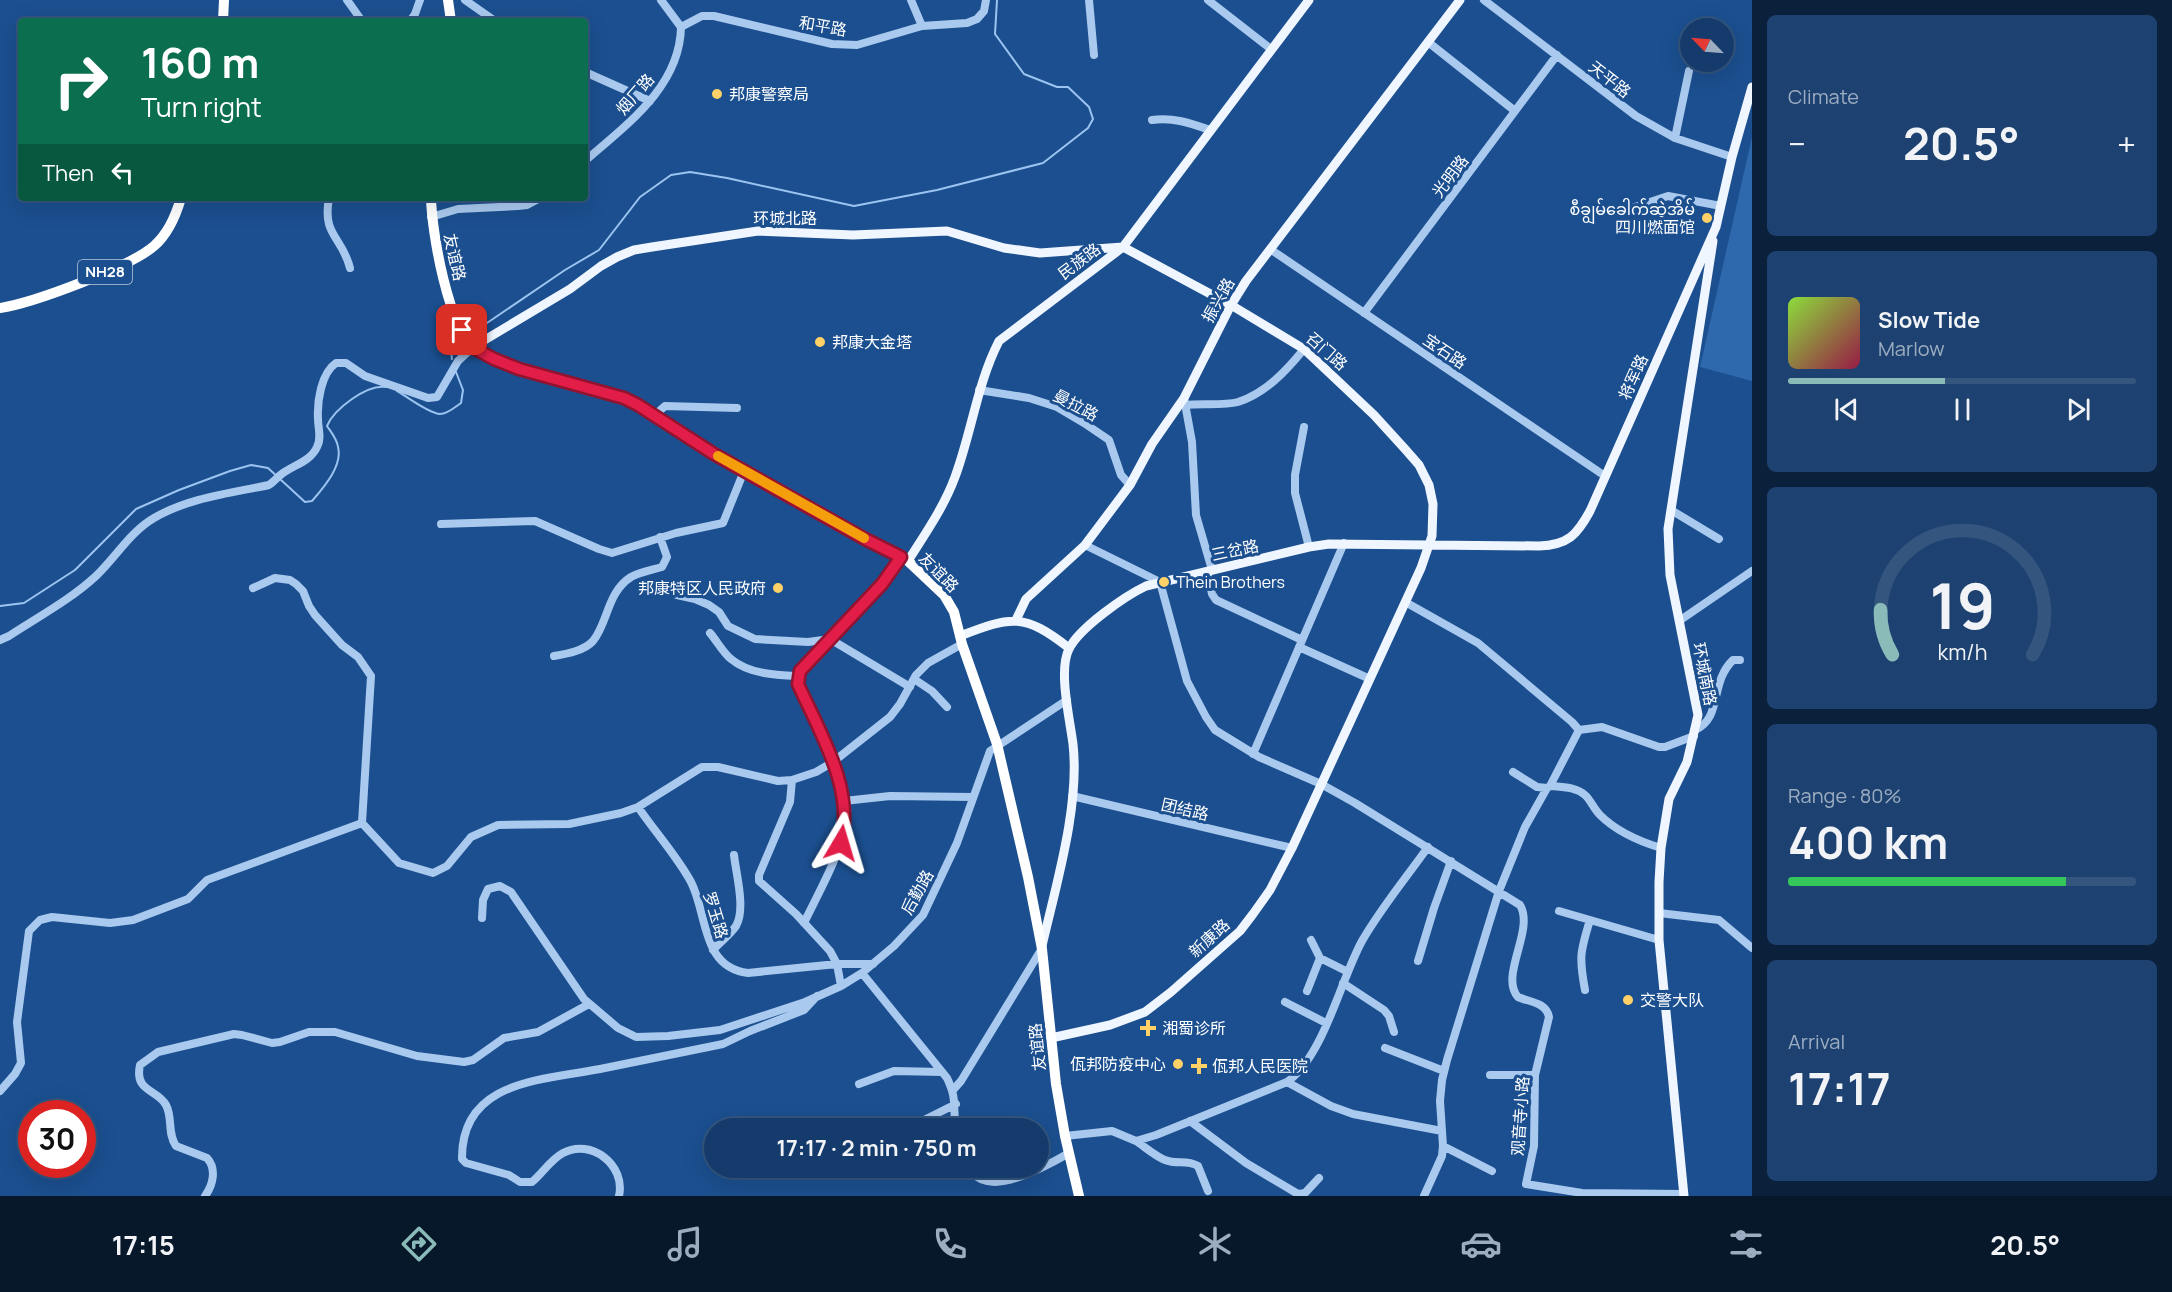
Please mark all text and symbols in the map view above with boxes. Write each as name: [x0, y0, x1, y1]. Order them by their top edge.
street label: 和平路: [797, 11, 849, 41]
north arrow: [1680, 18, 1734, 72]
map controls: [1680, 18, 1734, 72]
text: 160 m: [141, 33, 259, 91]
icon: right: [42, 42, 120, 120]
street label: 天平路: [1584, 56, 1636, 102]
street label: 烟厂路: [611, 69, 659, 119]
place label: 邦康警察局: [729, 83, 809, 105]
text: Climate: [1788, 83, 1859, 110]
marker: 邦康警察局: [710, 87, 724, 101]
text: Turn right: [141, 88, 262, 125]
text: 20.5°: [1903, 112, 2020, 174]
text: −: [1788, 121, 1806, 166]
text: +: [2117, 121, 2136, 166]
street label: 光明路: [1427, 150, 1473, 202]
icon: left: [106, 156, 139, 189]
text: Then: [42, 158, 94, 188]
place label: စီချွမ်ခေါက်ဆွဲအိမ် 四川燃面馆: [1570, 198, 1695, 238]
street label: 环城北路: [753, 207, 817, 229]
marker: စီချွမ်ခေါက်ဆွဲအိမ် 四川燃面馆: [1700, 211, 1714, 225]
street label: 友谊路: [439, 231, 471, 283]
street label: 民族路: [1053, 238, 1105, 284]
road number: NH28: [78, 260, 132, 284]
street label: 振兴路: [1197, 274, 1239, 326]
pin: [436, 304, 487, 355]
text: Slow Tide: [1878, 305, 1980, 335]
icon: arrive: [445, 313, 478, 346]
street label: 召门路: [1302, 327, 1352, 375]
street label: 宝石路: [1419, 328, 1471, 374]
place label: 邦康大金塔: [832, 331, 912, 353]
marker: 邦康大金塔: [813, 335, 827, 349]
text: Marlow: [1878, 335, 1945, 362]
street label: 将军路: [1613, 351, 1653, 403]
street label: 曼拉路: [1050, 384, 1102, 426]
icon: previous: [1830, 393, 1863, 426]
icon: pause: [1946, 393, 1979, 426]
icon: next: [2062, 393, 2095, 426]
street label: 三岔路: [1209, 534, 1261, 566]
street label: 友谊路: [914, 547, 964, 597]
text: 19: [1929, 562, 1995, 648]
place label: Thein Brothers: [1176, 571, 1285, 593]
marker: Thein Brothers: [1157, 575, 1171, 589]
place label: 邦康特区人民政府: [638, 577, 766, 599]
marker: 邦康特区人民政府: [771, 581, 785, 595]
text: km/h: [1937, 637, 1987, 666]
street label: 环城南路: [1688, 640, 1722, 708]
text: Range · 80%: [1788, 782, 1902, 809]
street label: 团结路: [1159, 793, 1211, 825]
position arrow: [809, 811, 873, 875]
text: 400 km: [1788, 811, 1948, 873]
street label: 后勤路: [896, 866, 938, 918]
street label: 罗玉路: [698, 889, 734, 941]
street label: 新康路: [1184, 914, 1234, 962]
place label: 交警大队: [1640, 989, 1704, 1011]
marker: 交警大队: [1621, 993, 1635, 1007]
place label: 湘蜀诊所: [1162, 1017, 1226, 1039]
marker: 湘蜀诊所: [1139, 1019, 1157, 1037]
street label: 友谊路: [1024, 1022, 1050, 1072]
text: Arrival: [1788, 1028, 1845, 1055]
place label: 佤邦防疫中心: [1070, 1053, 1166, 1075]
place label: 佤邦人民医院: [1212, 1055, 1308, 1077]
marker: 佤邦防疫中心: [1171, 1057, 1185, 1071]
marker: 佤邦人民医院: [1190, 1057, 1208, 1075]
text: 17:17: [1788, 1057, 1891, 1119]
street label: 观音寺小路: [1506, 1075, 1534, 1157]
speed limit sign: 30: [18, 1100, 96, 1178]
text: 17:17 · 2 min · 750 m: [776, 1133, 977, 1163]
icon: directions: [398, 1223, 440, 1265]
icon: music: [664, 1223, 706, 1265]
icon: phone: [929, 1223, 971, 1265]
icon: climate: [1194, 1223, 1236, 1265]
icon: car: [1460, 1223, 1502, 1265]
icon: filters: [1725, 1223, 1767, 1265]
text: 17:15: [112, 1226, 175, 1263]
text: 20.5°: [1990, 1226, 2060, 1263]

